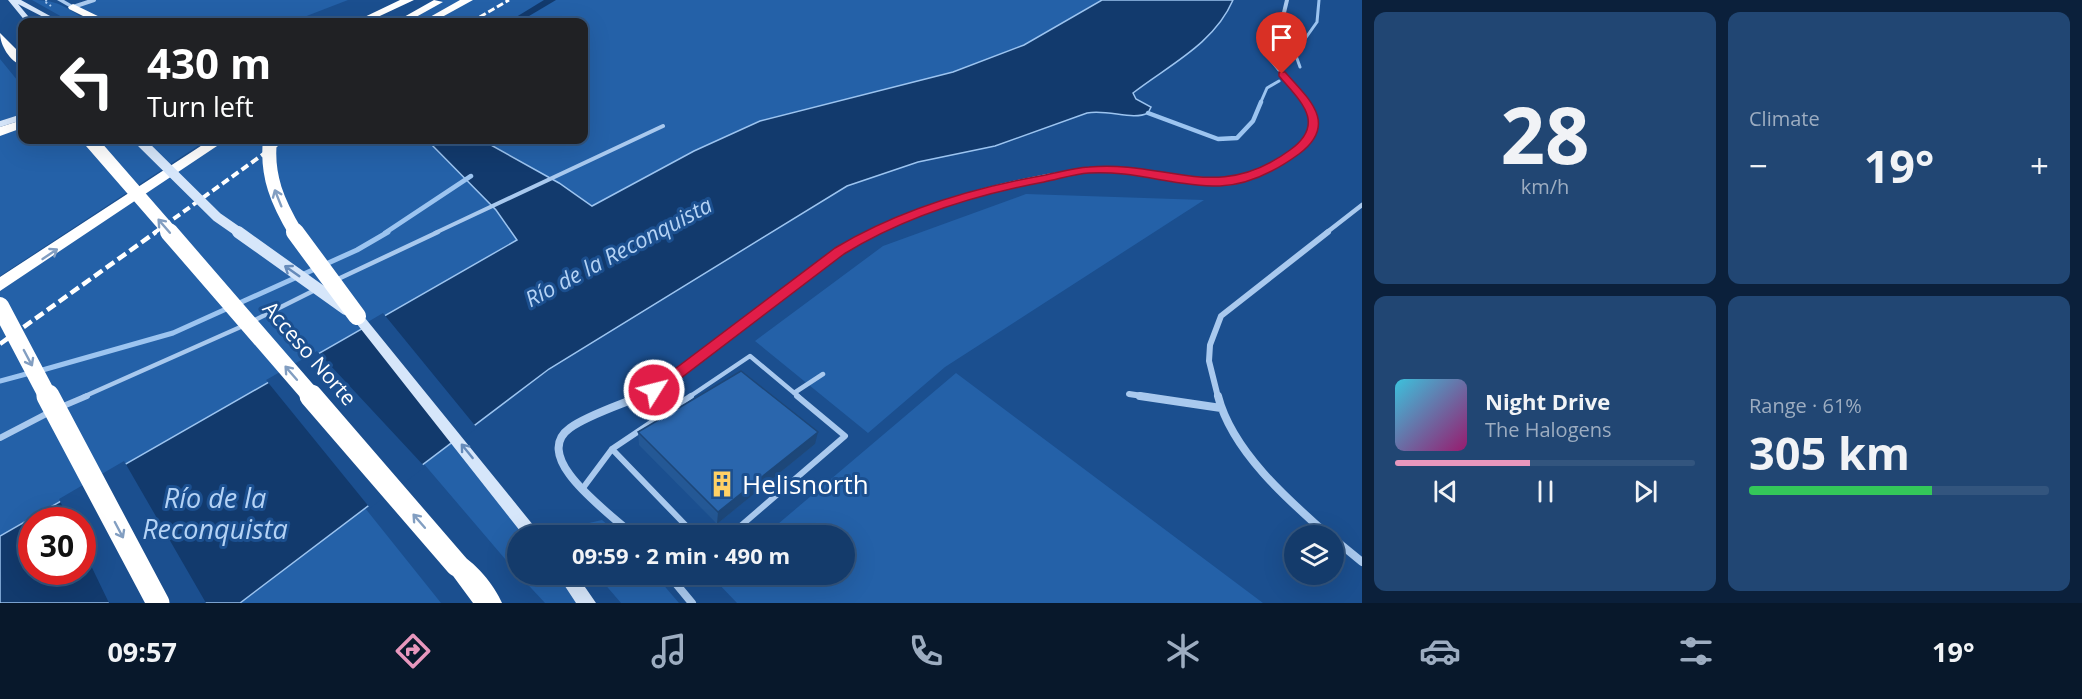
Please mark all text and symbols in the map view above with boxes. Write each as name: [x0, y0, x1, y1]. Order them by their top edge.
pin: [1256, 12, 1307, 74]
icon: arrive: [1265, 21, 1298, 54]
text: 430 m: [147, 34, 271, 91]
icon: left: [48, 42, 126, 120]
text: 28: [1500, 81, 1590, 187]
text: Turn left: [147, 88, 254, 125]
text: Climate: [1749, 105, 1820, 132]
text: 19°: [1864, 135, 1934, 196]
text: −: [1749, 143, 1768, 188]
text: +: [2030, 143, 2049, 188]
text: km/h: [1521, 173, 1569, 200]
water label: Río de la Reconquista: [519, 189, 717, 313]
one-way arrow: [272, 190, 283, 208]
one-way arrow: [157, 219, 171, 234]
one-way arrow: [41, 248, 57, 260]
one-way arrow: [285, 265, 301, 277]
street label: Acceso Norte: [257, 295, 363, 411]
one-way arrow: [22, 349, 34, 367]
position arrow: [622, 358, 686, 422]
one-way arrow: [285, 365, 298, 381]
text: Night Drive: [1485, 386, 1610, 416]
text: Range · 61%: [1749, 392, 1862, 419]
text: The Halogens: [1485, 416, 1612, 443]
text: 305 km: [1749, 422, 1910, 483]
one-way arrow: [460, 444, 473, 460]
place label: Helisnorth: [742, 466, 869, 502]
building icon: Helisnorth: [707, 469, 737, 499]
icon: previous: [1429, 475, 1462, 508]
icon: pause: [1529, 475, 1562, 508]
icon: next: [1629, 475, 1662, 508]
water label: Río de la Reconquista: [142, 479, 288, 547]
speed limit sign: 30: [18, 507, 96, 585]
one-way arrow: [412, 514, 426, 529]
one-way arrow: [113, 521, 125, 538]
map controls: [1284, 525, 1344, 585]
button: layers: [1284, 525, 1344, 585]
text: 09:59 · 2 min · 490 m: [572, 540, 790, 570]
icon: directions: [392, 630, 434, 672]
icon: music: [648, 630, 690, 672]
icon: phone: [905, 630, 947, 672]
icon: climate: [1162, 630, 1204, 672]
icon: car: [1419, 630, 1461, 672]
icon: filters: [1675, 630, 1717, 672]
text: 09:57: [107, 633, 177, 670]
text: 19°: [1932, 633, 1975, 670]

